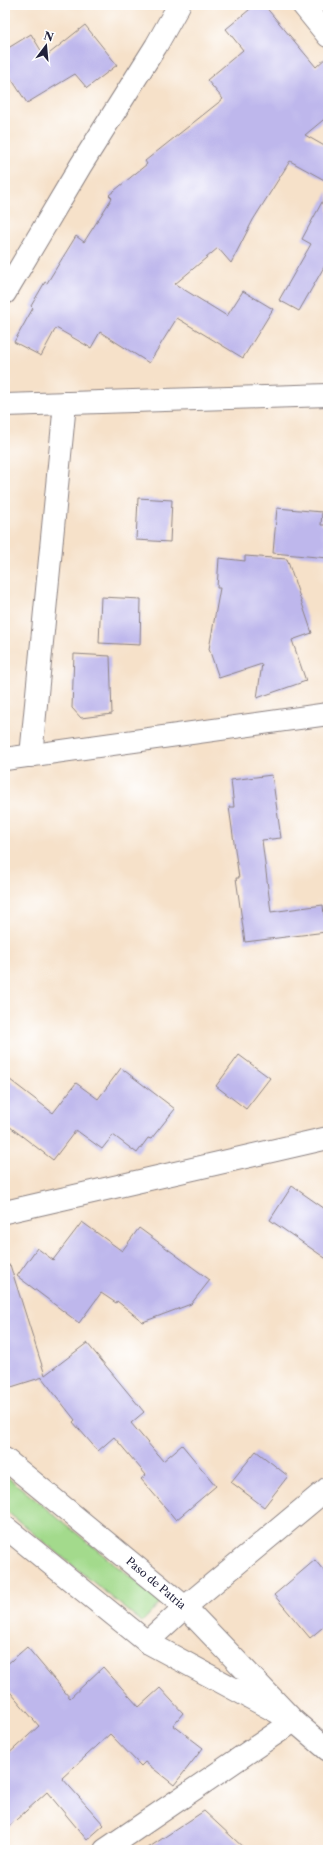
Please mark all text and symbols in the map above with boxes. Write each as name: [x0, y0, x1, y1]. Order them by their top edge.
north arrow: [26, 26, 66, 66]
text: N: [42, 28, 56, 45]
street label: Paso de Patria: [123, 1554, 189, 1612]

